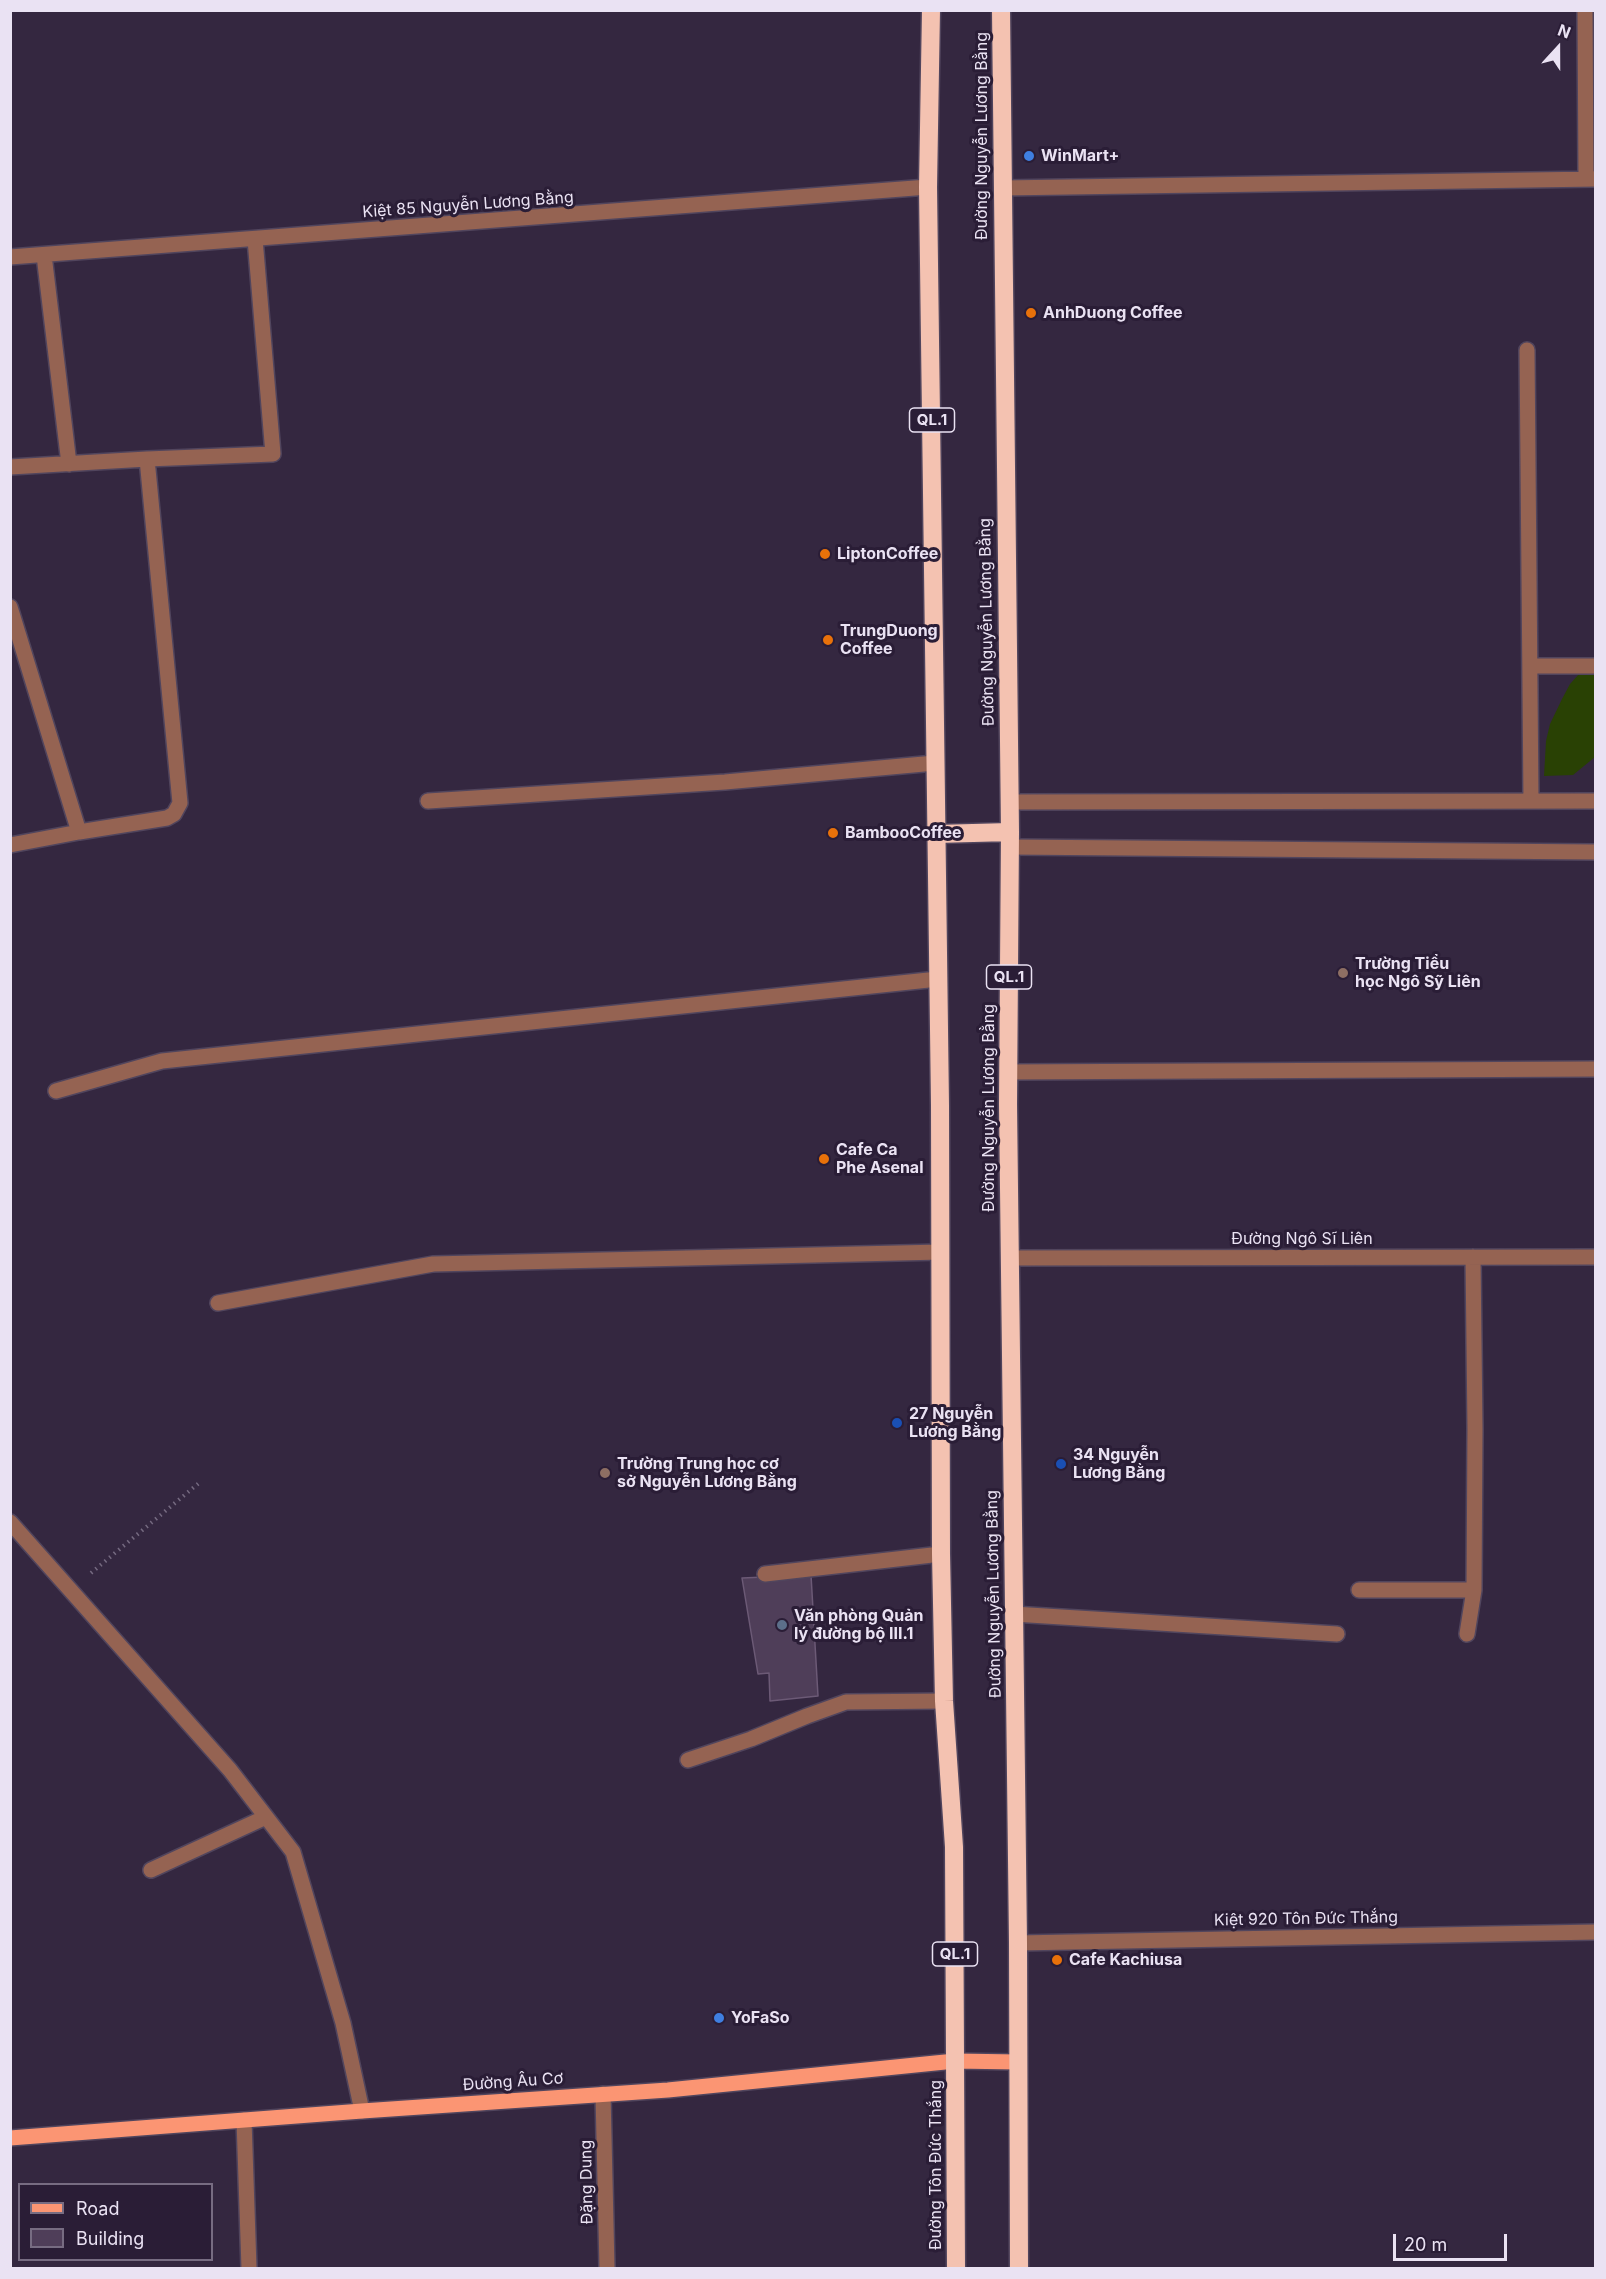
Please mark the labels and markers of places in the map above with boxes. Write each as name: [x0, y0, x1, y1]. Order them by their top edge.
place label: WinMart+: [1041, 146, 1119, 166]
marker: WinMart+: [1022, 149, 1036, 163]
place label: AnhDuong Coffee: [1043, 303, 1182, 323]
marker: AnhDuong Coffee: [1024, 306, 1038, 320]
place label: LiptonCoffee: [837, 544, 938, 564]
marker: LiptonCoffee: [818, 547, 832, 561]
place label: TrungDuong Coffee: [840, 621, 938, 659]
marker: TrungDuong Coffee: [821, 633, 835, 647]
place label: BambooCoffee: [845, 823, 962, 843]
marker: BambooCoffee: [826, 826, 840, 840]
place label: Trường Tiểu học Ngô Sỹ Liên: [1355, 954, 1481, 992]
marker: Trường Tiểu học Ngô Sỹ Liên: [1336, 966, 1350, 980]
place label: Cafe Ca Phe Asenal: [836, 1140, 923, 1178]
marker: Cafe Ca Phe Asenal: [817, 1152, 831, 1166]
place label: 27 Nguyễn Lương Bằng: [909, 1404, 1001, 1442]
marker: 27 Nguyễn Lương Bằng: [890, 1416, 904, 1430]
place label: 34 Nguyễn Lương Bằng: [1073, 1445, 1165, 1483]
place label: Trường Trung học cơ sở Nguyễn Lương Bằng: [617, 1454, 797, 1492]
marker: 34 Nguyễn Lương Bằng: [1054, 1457, 1068, 1471]
marker: Trường Trung học cơ sở Nguyễn Lương Bằng: [598, 1466, 612, 1480]
place label: Văn phòng Quản lý đường bộ III.1: [794, 1606, 923, 1644]
marker: Văn phòng Quản lý đường bộ III.1: [775, 1618, 789, 1632]
place label: Cafe Kachiusa: [1069, 1950, 1182, 1970]
marker: Cafe Kachiusa: [1050, 1953, 1064, 1967]
place label: YoFaSo: [731, 2008, 789, 2028]
marker: YoFaSo: [712, 2011, 726, 2025]

